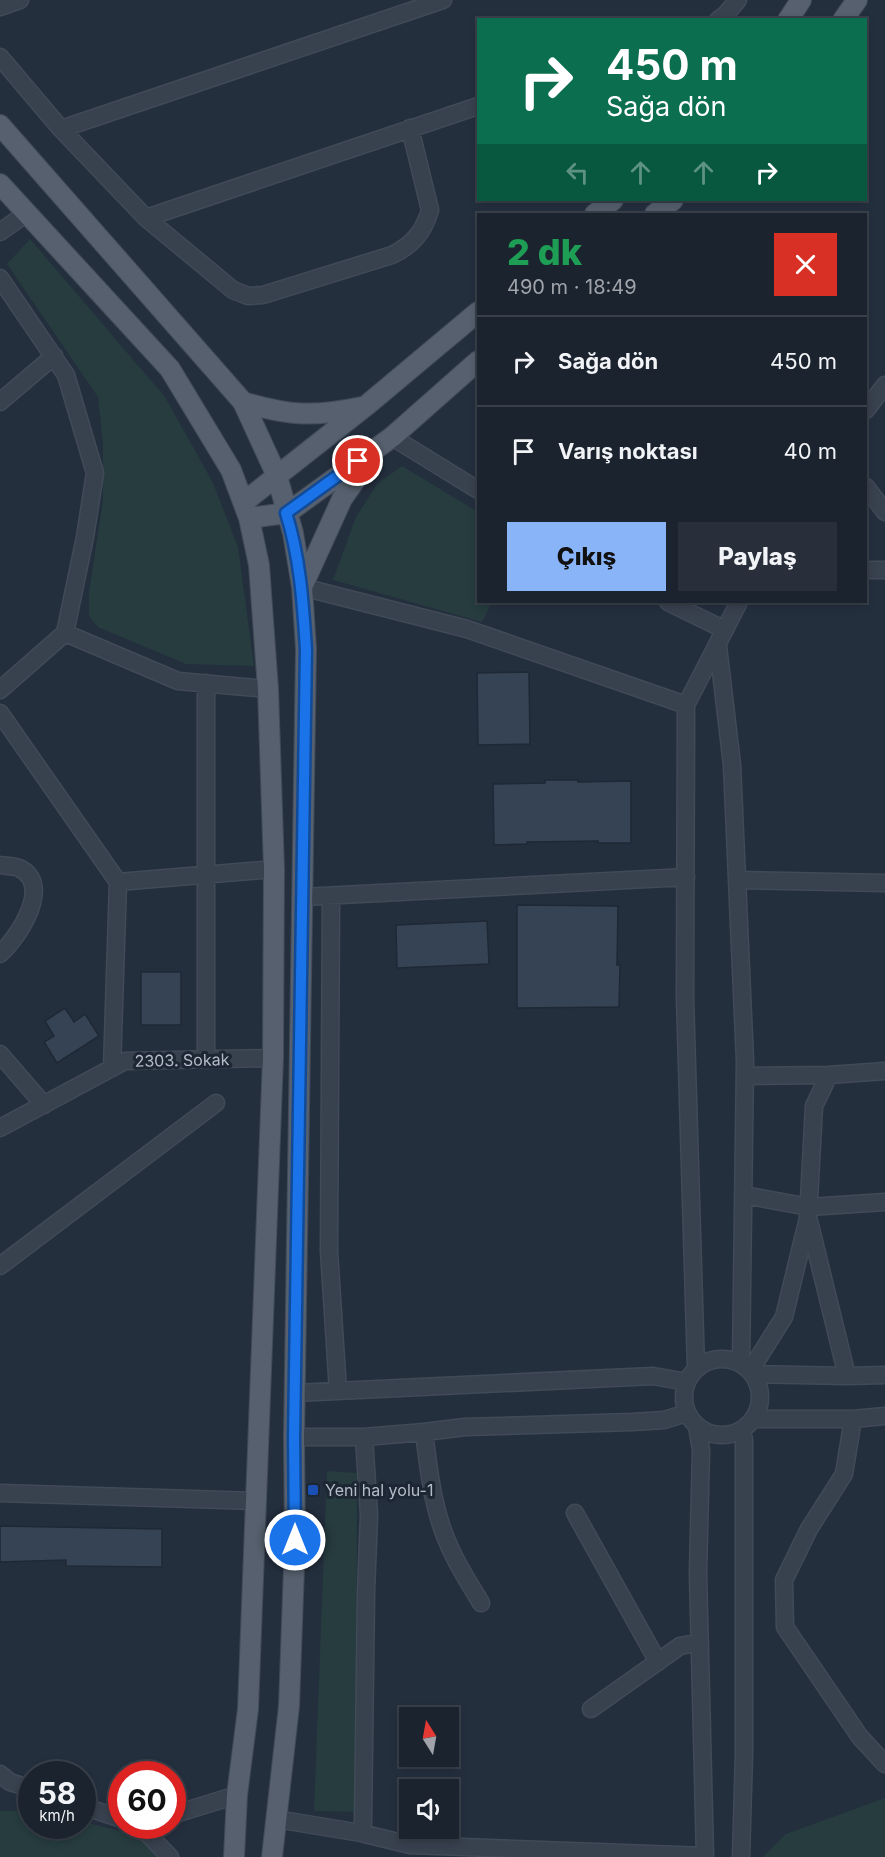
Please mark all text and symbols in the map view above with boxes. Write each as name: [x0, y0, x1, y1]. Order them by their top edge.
text: 450 m: [606, 39, 738, 90]
icon: right: [507, 42, 585, 120]
text: Sağa dön: [606, 90, 726, 123]
icon: left: [561, 156, 594, 189]
icon: ahead: [624, 156, 657, 189]
icon: ahead: [687, 156, 720, 189]
icon: right: [750, 156, 783, 189]
text: 2 dk: [507, 230, 582, 274]
button: close: [774, 233, 837, 296]
text: 490 m · 18:49: [507, 275, 637, 299]
icon: right: [507, 345, 540, 378]
text: Sağa dön: [558, 348, 658, 374]
text: 450 m: [770, 348, 837, 374]
pin: [332, 435, 383, 486]
icon: arrive: [507, 435, 540, 468]
text: Varış noktası: [558, 438, 698, 464]
text: 40 m: [783, 438, 837, 464]
icon: arrive: [341, 444, 374, 477]
button: Çıkış: [507, 522, 666, 591]
button: Paylaş: [678, 522, 837, 591]
street label: 2303. Sokak: [134, 1049, 230, 1071]
place label: Yeni hal yolu-1: [325, 1480, 433, 1500]
marker: Yeni hal yolu-1: [306, 1483, 320, 1497]
position arrow: [263, 1508, 327, 1572]
north arrow: [399, 1707, 459, 1767]
map controls: [399, 1707, 459, 1839]
speed limit sign: 60: [108, 1761, 186, 1839]
text: 58: [38, 1775, 76, 1811]
button: sound: [399, 1779, 459, 1839]
text: km/h: [39, 1806, 75, 1825]

